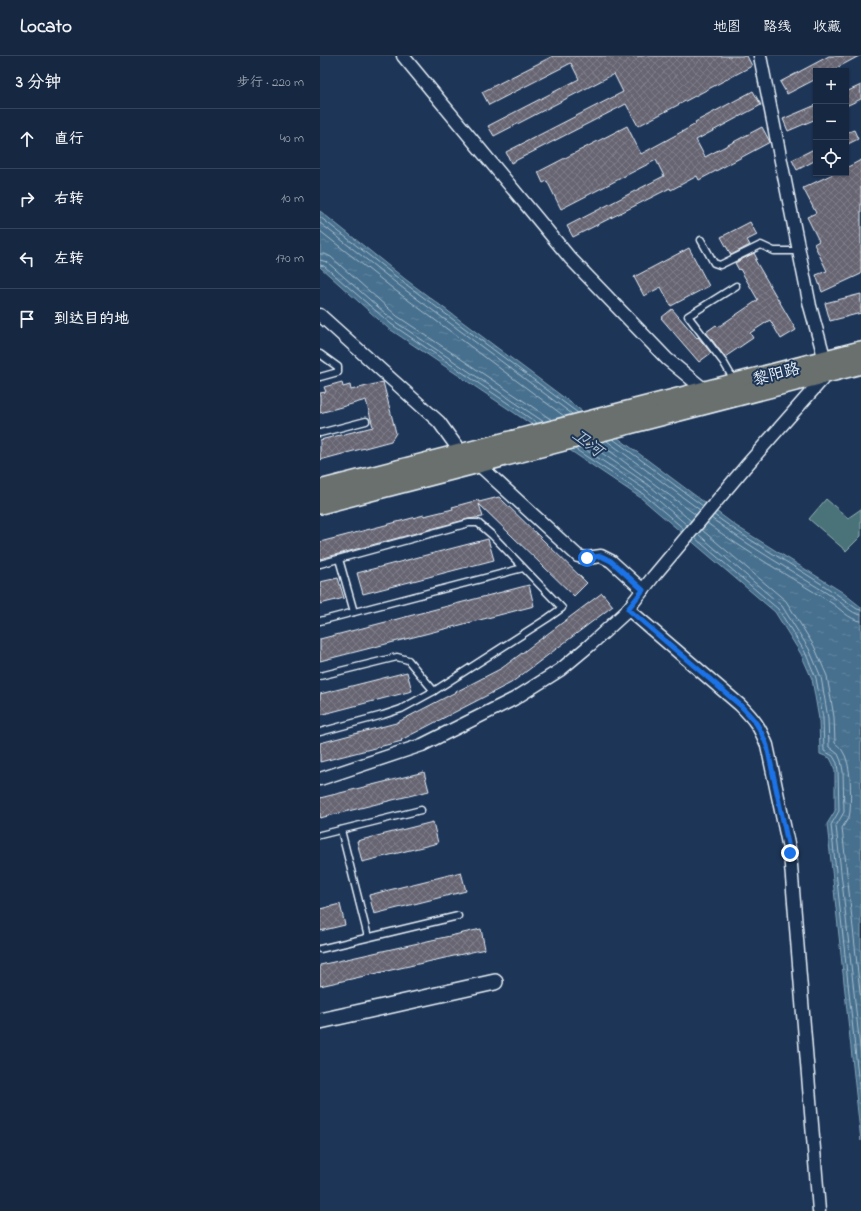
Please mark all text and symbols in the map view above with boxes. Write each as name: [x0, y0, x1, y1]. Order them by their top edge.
text: Locato: [20, 14, 72, 41]
text: 地图: [713, 17, 741, 38]
text: 路线: [763, 17, 791, 38]
text: 收藏: [813, 17, 841, 38]
map controls: [813, 68, 849, 176]
button: +: [813, 68, 849, 104]
text: 3 分钟: [16, 70, 61, 95]
text: 步行 · 220 m: [237, 73, 304, 92]
button: −: [813, 104, 849, 140]
icon: ahead: [16, 128, 38, 150]
text: 直行: [54, 128, 84, 150]
text: 40 m: [280, 129, 304, 148]
button: locate: [813, 140, 849, 176]
icon: right: [16, 188, 38, 210]
text: 右转: [54, 188, 84, 210]
text: 10 m: [281, 189, 304, 208]
icon: left: [16, 248, 38, 270]
text: 左转: [54, 248, 84, 270]
text: 170 m: [276, 249, 304, 268]
icon: arrive: [16, 308, 38, 330]
text: 到达目的地: [54, 308, 129, 330]
street label: 黎阳路: [750, 357, 803, 393]
water label: 卫河: [566, 423, 611, 465]
route start: [578, 549, 596, 567]
route end: [781, 844, 799, 862]

